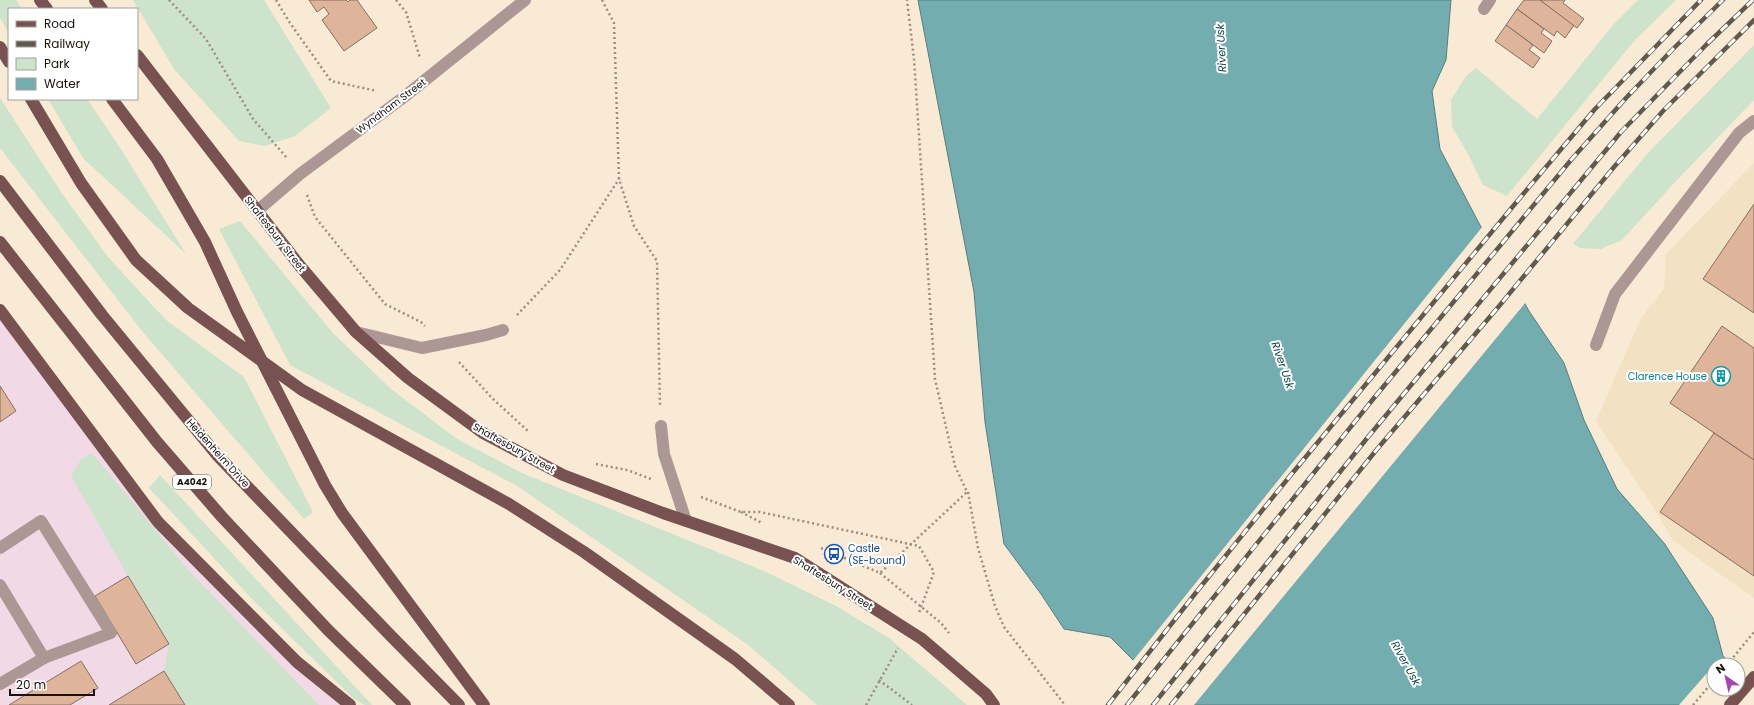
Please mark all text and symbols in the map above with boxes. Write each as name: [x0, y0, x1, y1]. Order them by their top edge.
legend: [8, 8, 138, 100]
text: Road: [44, 15, 75, 32]
water label: River Usk: [1212, 22, 1230, 73]
text: Railway: [44, 35, 90, 52]
text: Park: [44, 55, 71, 72]
text: Water: [44, 75, 81, 92]
street label: Wyndham Street: [353, 75, 429, 137]
street label: Shaftesbury Street: [241, 193, 309, 275]
water label: River Usk: [1268, 339, 1299, 392]
building icon: Clarence House: [1710, 365, 1732, 387]
place label: Clarence House: [1628, 369, 1707, 384]
street label: Heidenheim Drive: [183, 415, 253, 491]
street label: Shaftesbury Street: [470, 419, 558, 477]
road number: A4042: [173, 475, 211, 489]
place label: Castle (SE-bound): [848, 541, 906, 568]
bus stop icon: Castle (SE-bound): [823, 543, 845, 565]
street label: Shaftesbury Street: [790, 552, 876, 614]
water label: River Usk: [1387, 638, 1425, 689]
north arrow: [1706, 657, 1746, 697]
text: N: [1713, 660, 1728, 678]
scale bar: [10, 671, 94, 697]
text: 20 m: [16, 676, 46, 693]

